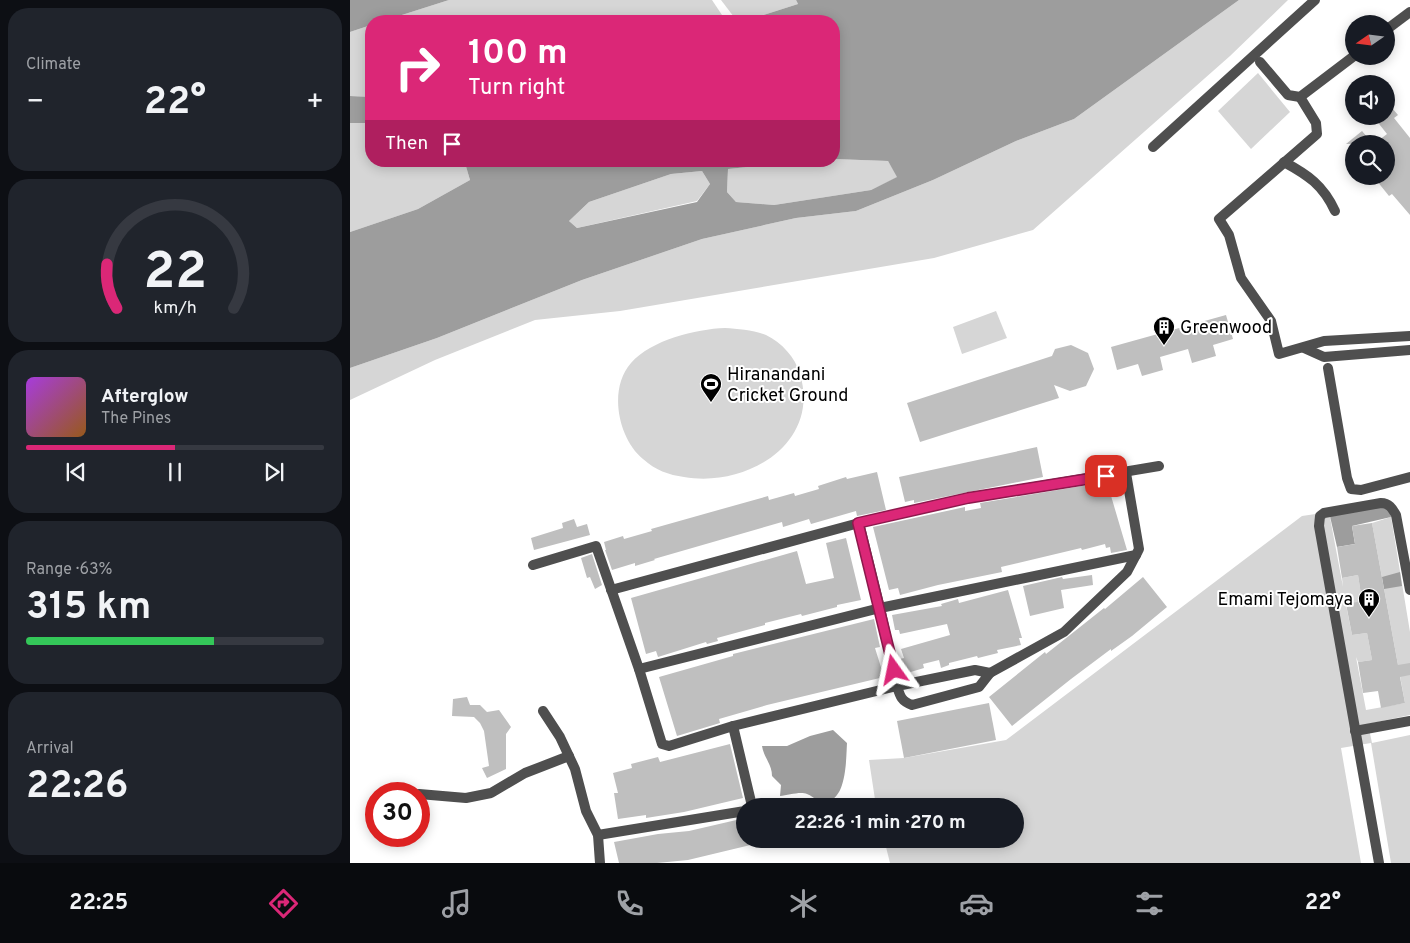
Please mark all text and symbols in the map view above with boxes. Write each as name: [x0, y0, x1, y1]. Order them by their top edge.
north arrow: [1345, 15, 1395, 65]
map controls: [1345, 15, 1395, 185]
text: 100 m: [468, 32, 568, 76]
icon: right: [385, 35, 450, 100]
text: Climate: [26, 55, 81, 75]
text: Turn right: [468, 75, 565, 102]
button: sound: [1345, 75, 1395, 125]
text: 22°: [144, 79, 206, 128]
text: −: [26, 85, 44, 121]
text: +: [306, 85, 324, 121]
icon: arrive: [438, 130, 466, 158]
text: Then: [385, 132, 428, 156]
button: search: [1345, 135, 1395, 185]
text: 22: [143, 241, 207, 307]
text: km/h: [153, 297, 197, 320]
building icon: Greenwood: [1152, 315, 1176, 346]
place label: Greenwood: [1180, 317, 1272, 340]
place label: Hiranandani Cricket Ground: [727, 364, 848, 408]
sports icon: Hiranandani Cricket Ground: [699, 372, 723, 403]
text: Afterglow: [101, 385, 189, 409]
text: The Pines: [101, 409, 171, 429]
pin: [1085, 455, 1127, 497]
icon: previous: [62, 458, 90, 486]
icon: pause: [161, 458, 189, 486]
icon: next: [260, 458, 288, 486]
icon: arrive: [1092, 462, 1120, 490]
text: Range · 63%: [26, 560, 113, 580]
text: 315 km: [26, 584, 151, 633]
building icon: Emami Tejomaya: [1357, 587, 1381, 618]
place label: Emami Tejomaya: [1217, 589, 1353, 612]
position arrow: [867, 643, 919, 695]
text: Arrival: [26, 739, 74, 759]
text: 22:26: [26, 763, 128, 812]
speed limit sign: 30: [365, 782, 430, 847]
text: 22:26 · 1 min · 270 m: [794, 811, 966, 835]
icon: directions: [266, 886, 301, 921]
icon: music: [439, 886, 474, 921]
icon: phone: [612, 886, 647, 921]
icon: climate: [786, 886, 821, 921]
icon: car: [959, 886, 994, 921]
icon: filters: [1132, 886, 1167, 921]
text: 22:25: [69, 890, 128, 917]
text: 22°: [1305, 890, 1341, 917]

